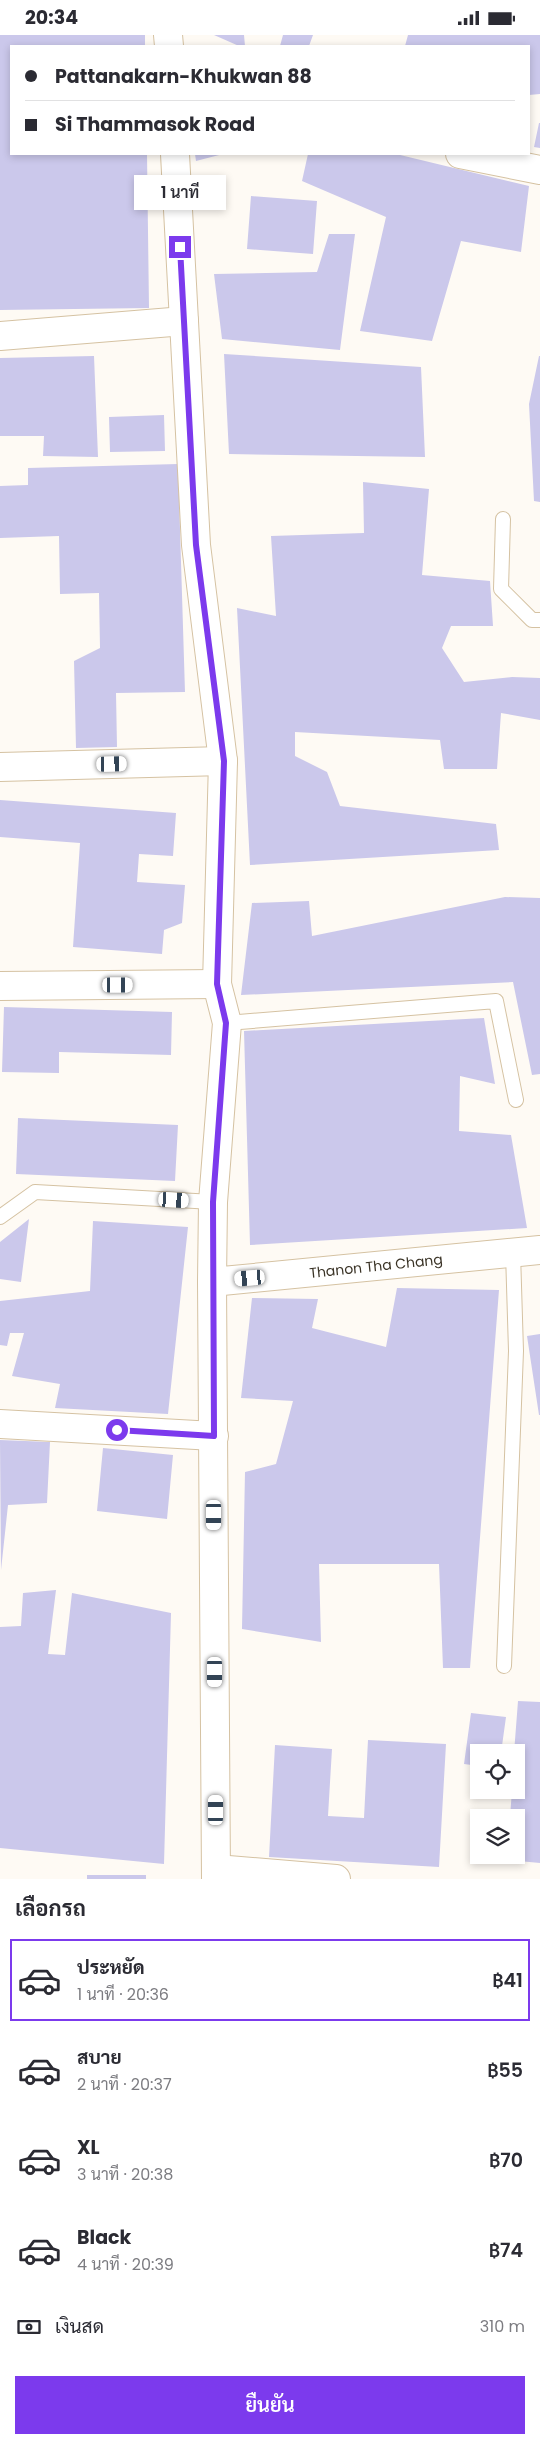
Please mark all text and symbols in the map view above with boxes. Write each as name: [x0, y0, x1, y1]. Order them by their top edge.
text: 20:34: [25, 4, 78, 31]
text: Pattanakarn-Khukwan 88: [55, 63, 312, 90]
text: Si Thammasok Road: [55, 111, 255, 138]
callout: 1 นาที: [134, 175, 226, 209]
text: 1 นาที: [161, 181, 199, 204]
route end: [169, 236, 191, 258]
car: [96, 756, 127, 772]
car: [103, 978, 133, 993]
car: [158, 1192, 189, 1208]
street label: Thanon Tha Chang: [308, 1249, 444, 1283]
car: [234, 1269, 265, 1287]
route start: [106, 1419, 128, 1441]
car: [206, 1500, 221, 1530]
car: [207, 1657, 222, 1687]
map controls: [470, 1744, 525, 1864]
button: locate: [470, 1744, 525, 1799]
car: [208, 1795, 223, 1825]
button: layers: [470, 1809, 525, 1864]
text: เลือกรถ: [15, 1893, 86, 1924]
text: ประหยัด: [77, 1954, 145, 1981]
icon: car: [17, 1958, 62, 2003]
text: ฿41: [492, 1967, 523, 1994]
text: 1 นาที · 20:36: [77, 1983, 169, 2006]
text: สบาย: [77, 2044, 122, 2071]
icon: car: [17, 2048, 62, 2093]
text: ฿55: [487, 2057, 523, 2084]
text: 2 นาที · 20:37: [77, 2073, 172, 2096]
text: XL: [77, 2134, 100, 2161]
icon: car: [17, 2138, 62, 2183]
text: ฿70: [489, 2147, 523, 2174]
text: 3 นาที · 20:38: [77, 2163, 173, 2186]
text: Black: [77, 2224, 131, 2251]
icon: car: [17, 2228, 62, 2273]
text: ฿74: [489, 2237, 523, 2264]
text: 4 นาที · 20:39: [77, 2253, 174, 2276]
icon: cash: [15, 2313, 43, 2341]
text: เงินสด: [55, 2313, 104, 2340]
text: 310 m: [480, 2315, 525, 2338]
button: ยืนยัน: [15, 2376, 525, 2434]

